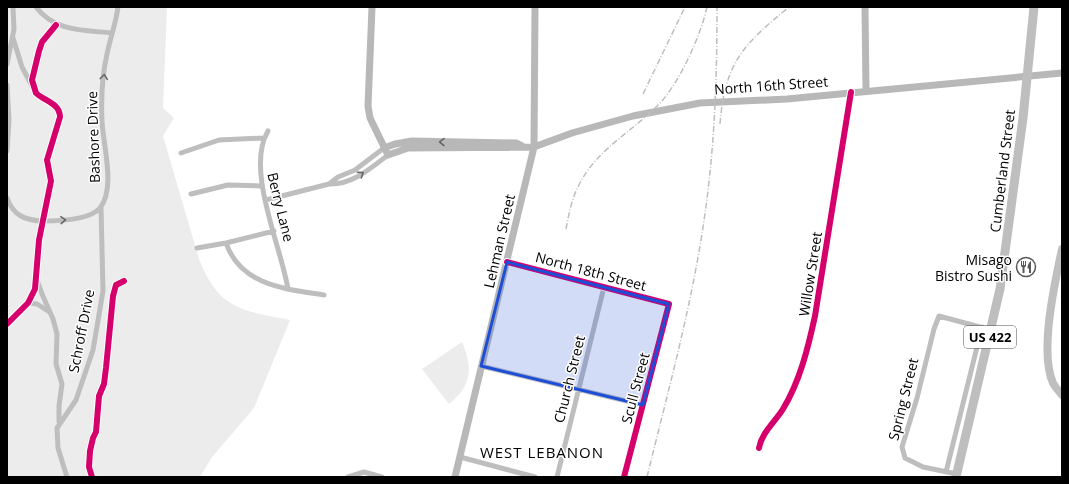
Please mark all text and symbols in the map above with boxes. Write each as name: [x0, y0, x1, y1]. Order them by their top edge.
street label: North 16th Street: [713, 72, 829, 98]
one-way arrow: [99, 74, 108, 80]
street label: Bashore Drive: [82, 91, 104, 183]
street label: Cumberland Street: [985, 108, 1019, 234]
one-way arrow: [439, 138, 445, 146]
street label: Berry Lane: [263, 170, 299, 244]
one-way arrow: [356, 172, 363, 179]
street label: Lehman Street: [479, 192, 519, 290]
one-way arrow: [60, 215, 66, 224]
street label: Willow Street: [794, 230, 826, 318]
street label: North 18th Street: [533, 247, 649, 295]
place label: Misago Bistro Sushi: [935, 250, 1012, 285]
restaurant icon: Misago Bistro Sushi: [1015, 256, 1037, 278]
street label: Schroff Drive: [64, 288, 98, 374]
road number: US 422: [964, 326, 1016, 348]
street label: Church Street: [549, 333, 589, 425]
street label: Scull Street: [616, 350, 654, 426]
street label: Spring Street: [884, 356, 922, 442]
district label: WEST LEBANON: [480, 442, 604, 462]

